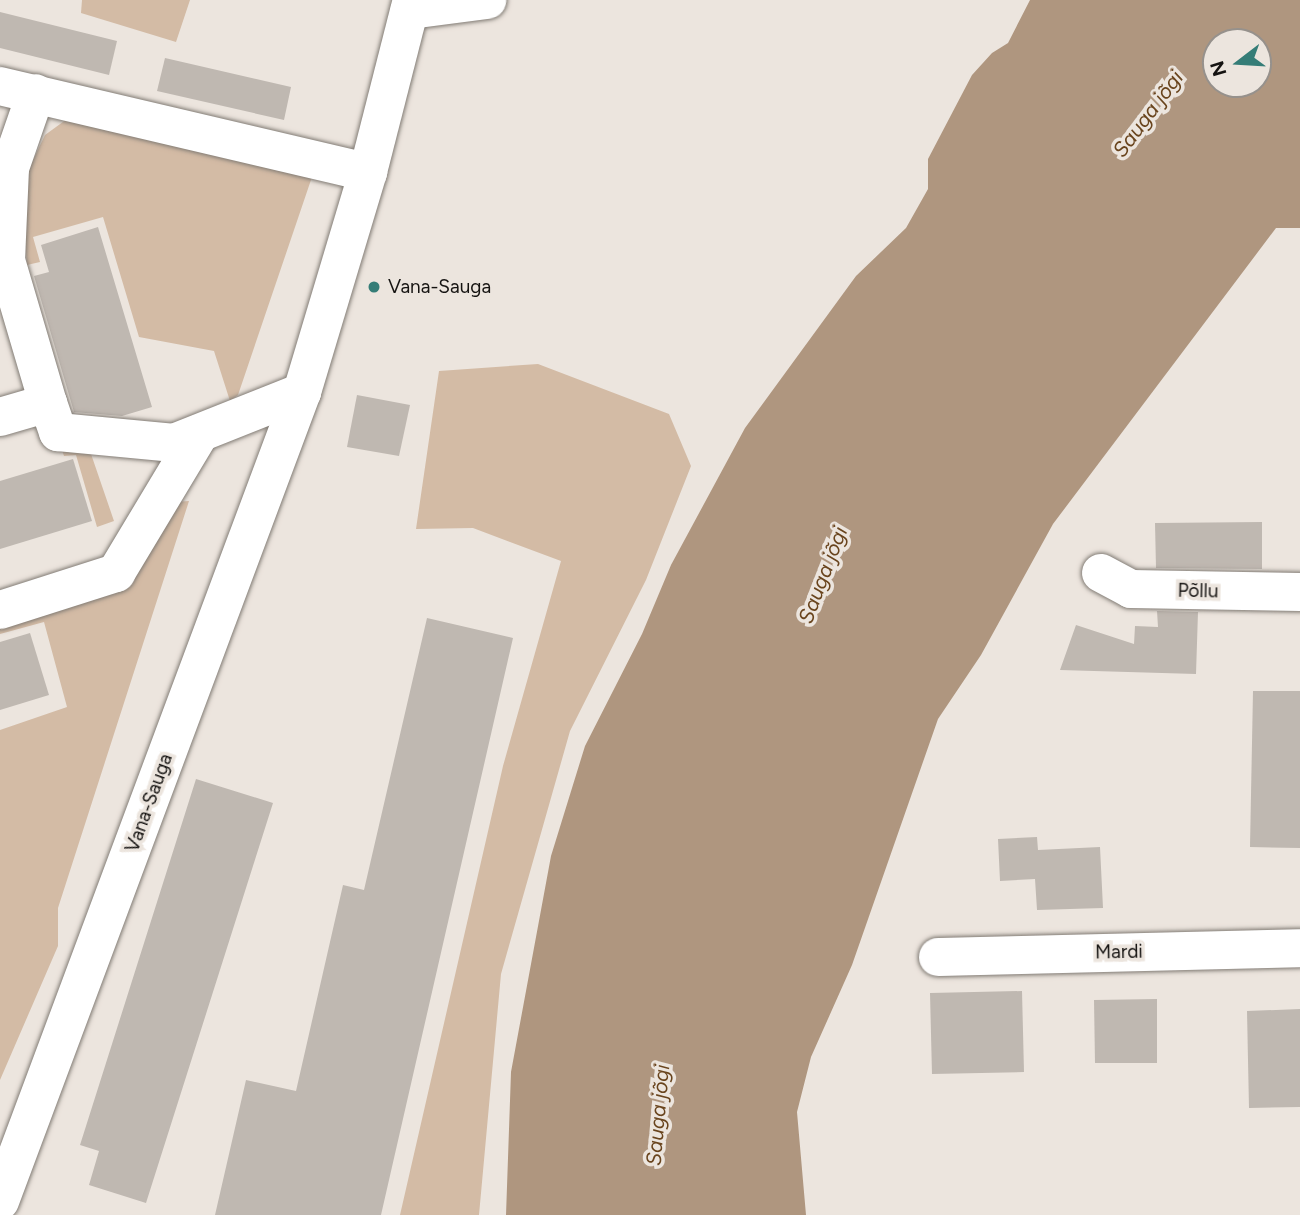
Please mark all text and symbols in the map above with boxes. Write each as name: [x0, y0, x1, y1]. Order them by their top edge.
north arrow: [1202, 28, 1272, 98]
text: N: [1205, 58, 1231, 79]
water label: Sauga jõgi: [1107, 66, 1189, 162]
place label: Vana-Sauga: [388, 276, 491, 298]
marker: Vana-Sauga: [366, 279, 382, 295]
water label: Sauga jõgi: [793, 523, 853, 627]
street label: Põllu: [1177, 579, 1219, 603]
street label: Vana-Sauga: [121, 751, 177, 855]
street label: Mardi: [1095, 940, 1143, 964]
water label: Sauga jõgi: [641, 1063, 675, 1167]

